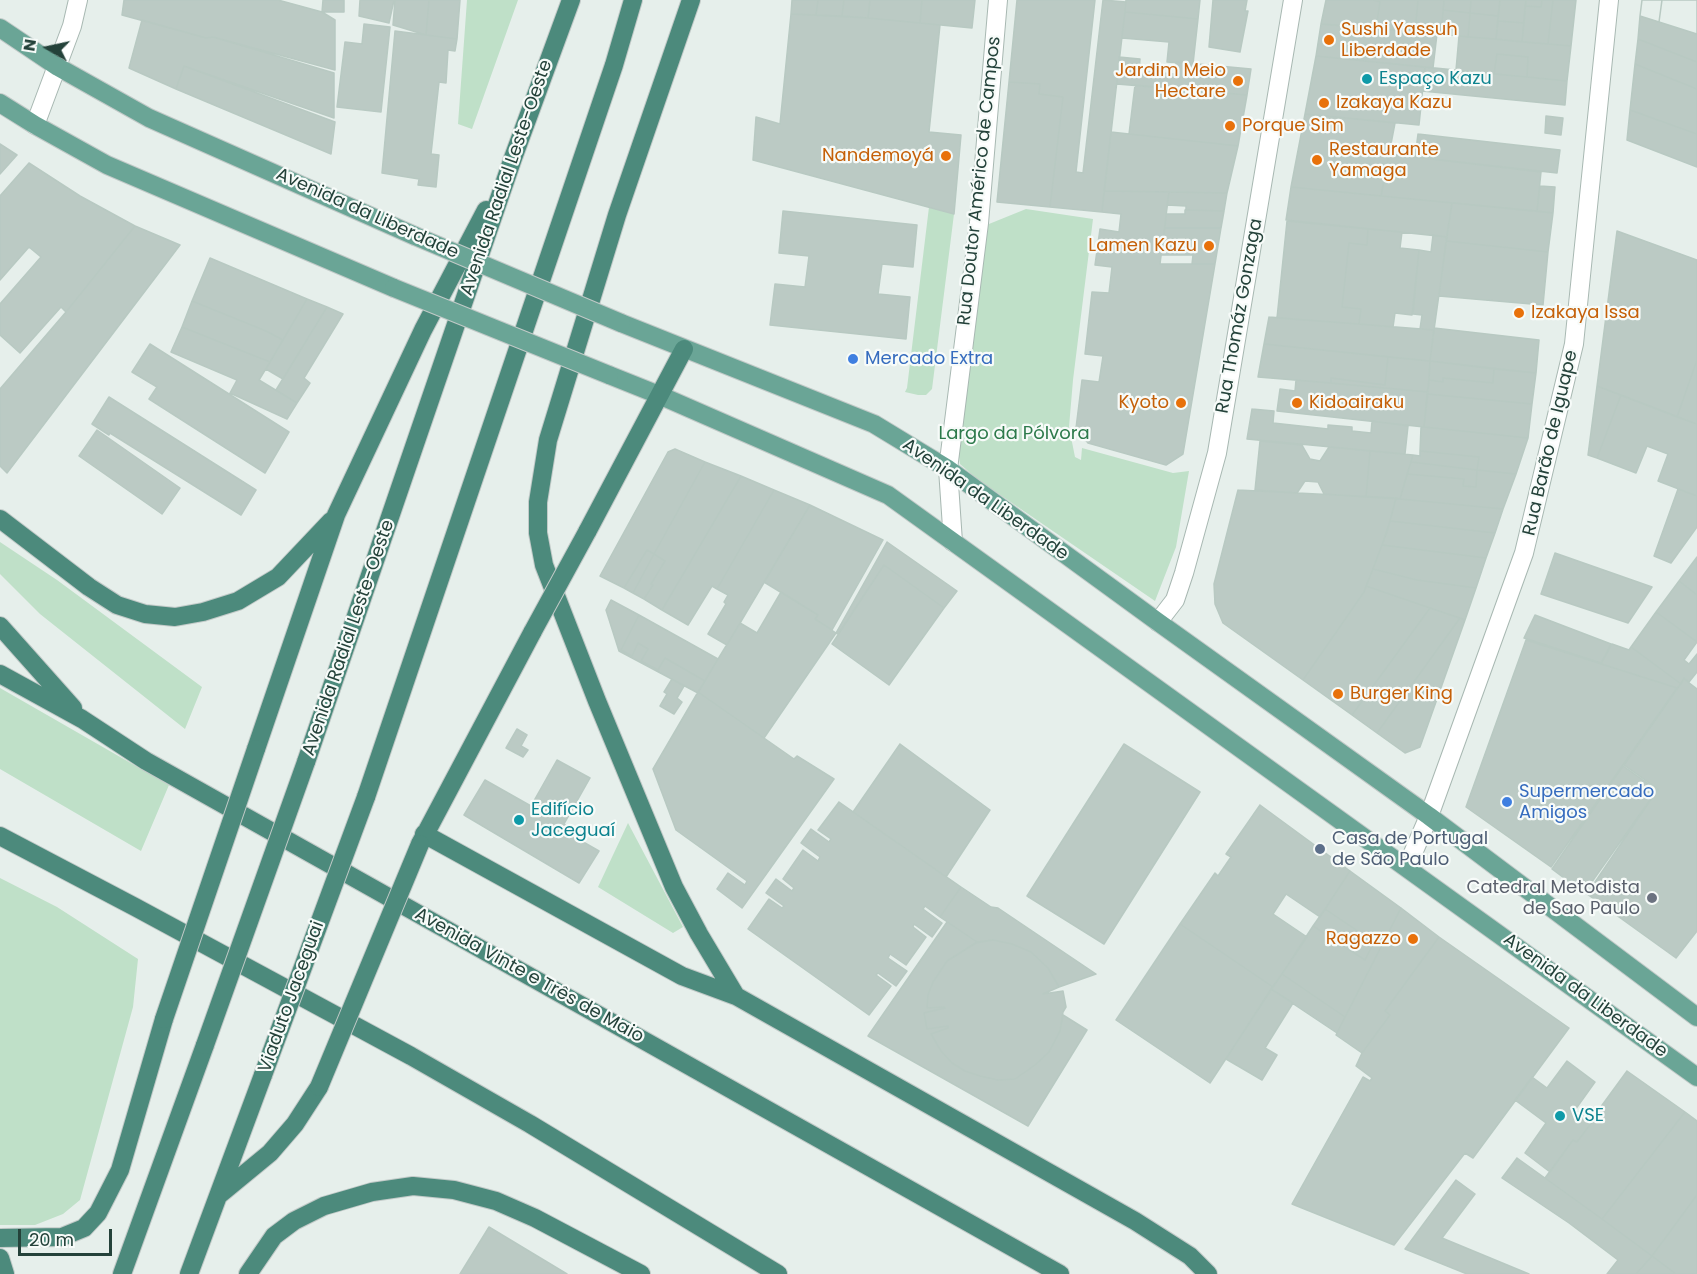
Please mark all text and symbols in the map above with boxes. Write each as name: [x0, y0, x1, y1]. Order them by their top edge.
north arrow: [18, 18, 78, 78]
place label: Sushi Yassuh Liberdade: [1341, 19, 1458, 62]
marker: Sushi Yassuh Liberdade: [1322, 33, 1336, 47]
street label: Rua Doutor Américo de Campos: [954, 35, 1006, 327]
text: N: [17, 37, 42, 53]
street label: Avenida Radial Leste-Oeste: [456, 57, 558, 299]
place label: Jardim Meio Hectare: [1115, 60, 1226, 103]
place label: Espaço Kazu: [1379, 68, 1492, 90]
marker: Espaço Kazu: [1360, 72, 1374, 86]
marker: Jardim Meio Hectare: [1231, 74, 1245, 88]
place label: Izakaya Kazu: [1336, 92, 1452, 114]
marker: Izakaya Kazu: [1317, 96, 1331, 110]
place label: Porque Sim: [1242, 115, 1344, 137]
marker: Porque Sim: [1223, 119, 1237, 133]
place label: Restaurante Yamaga: [1329, 139, 1439, 182]
place label: Nandemoyá: [822, 145, 934, 167]
marker: Nandemoyá: [939, 149, 953, 163]
marker: Restaurante Yamaga: [1310, 153, 1324, 167]
street label: Avenida da Liberdade: [272, 164, 462, 264]
street label: Rua Thomáz Gonzaga: [1212, 217, 1268, 415]
place label: Lamen Kazu: [1088, 235, 1197, 257]
marker: Lamen Kazu: [1202, 239, 1216, 253]
place label: Izakaya Issa: [1531, 302, 1640, 324]
marker: Izakaya Issa: [1512, 306, 1526, 320]
place label: Mercado Extra: [865, 348, 993, 370]
street label: Rua Barão de Iguape: [1519, 348, 1583, 538]
marker: Mercado Extra: [846, 352, 860, 366]
place label: Kyoto: [1118, 392, 1169, 414]
place label: Kidoairaku: [1309, 392, 1404, 414]
marker: Kyoto: [1174, 396, 1188, 410]
marker: Kidoairaku: [1290, 396, 1304, 410]
park label: Largo da Pólvora: [938, 423, 1090, 445]
street label: Avenida da Liberdade: [898, 435, 1072, 565]
street label: Avenida Radial Leste-Oeste: [298, 517, 400, 759]
place label: Burger King: [1350, 683, 1453, 705]
marker: Burger King: [1331, 687, 1345, 701]
place label: Supermercado Amigos: [1519, 781, 1654, 824]
marker: Supermercado Amigos: [1500, 795, 1514, 809]
place label: Edifício Jaceguaí: [531, 799, 615, 842]
marker: Edifício Jaceguaí: [512, 813, 526, 827]
place label: Casa de Portugal de São Paulo: [1332, 828, 1488, 870]
marker: Casa de Portugal de São Paulo: [1313, 842, 1327, 856]
place label: Catedral Metodista de Sao Paulo: [1466, 877, 1640, 920]
marker: Catedral Metodista de Sao Paulo: [1645, 891, 1659, 905]
street label: Avenida Vinte e Três de Maio: [411, 904, 647, 1048]
street label: Viaduto Jaceguai: [255, 918, 329, 1076]
place label: Ragazzo: [1326, 928, 1401, 950]
street label: Avenida da Liberdade: [1499, 929, 1671, 1063]
marker: Ragazzo: [1406, 932, 1420, 946]
place label: VSE: [1572, 1105, 1604, 1127]
marker: VSE: [1553, 1109, 1567, 1123]
scale bar: [21, 1217, 116, 1255]
text: 20 m: [29, 1227, 74, 1252]

